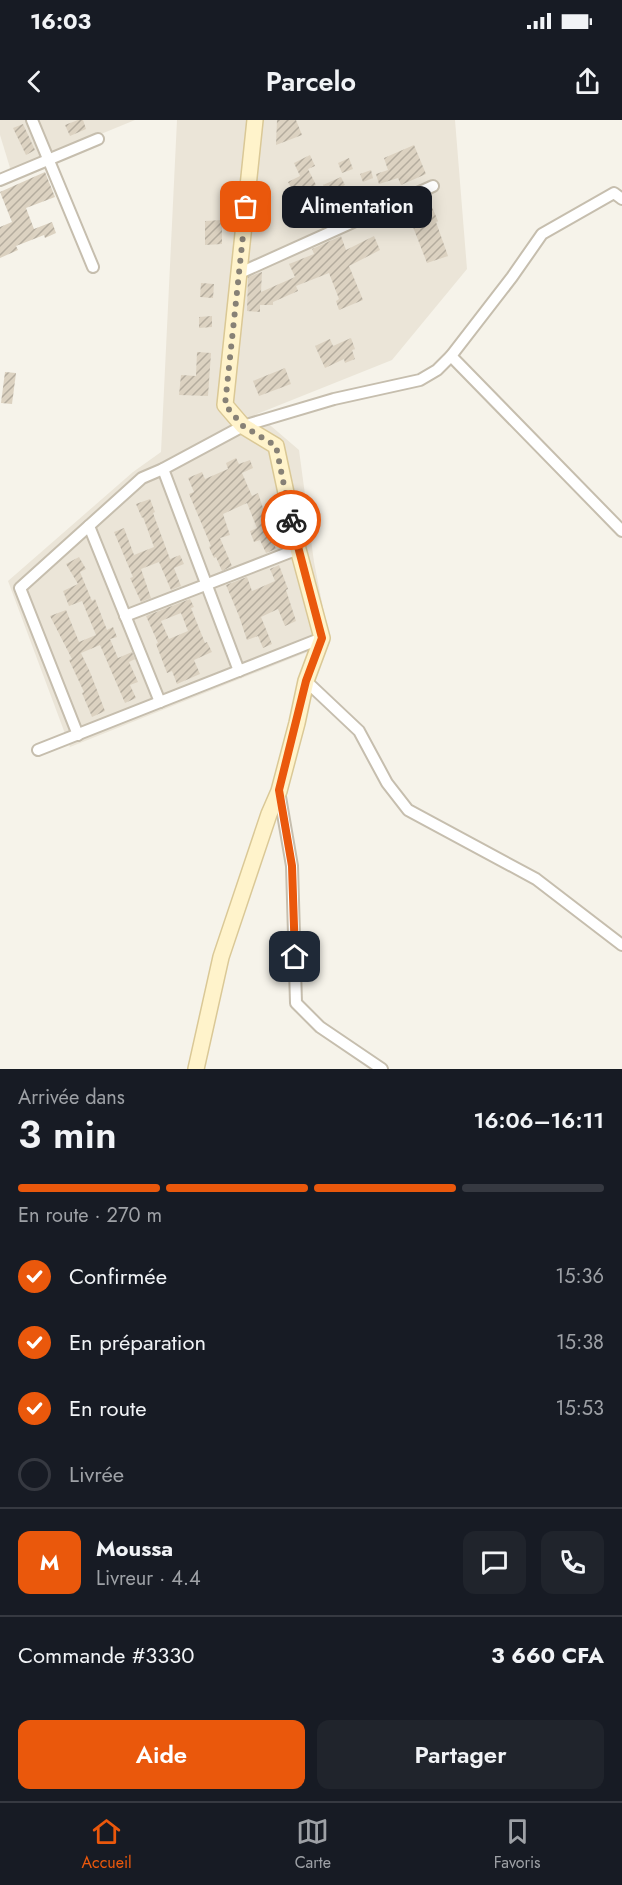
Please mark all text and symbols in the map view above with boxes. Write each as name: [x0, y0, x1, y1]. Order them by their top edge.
text: 16:03: [30, 5, 91, 37]
text: Parcelo: [266, 62, 356, 101]
icon: back: [18, 65, 51, 98]
icon: share: [571, 65, 604, 98]
pin: [220, 181, 271, 232]
callout: Alimentation: [282, 186, 432, 228]
icon: bag: [229, 190, 262, 223]
text: Alimentation: [300, 192, 414, 221]
courier: [261, 490, 321, 550]
icon: bike: [275, 504, 308, 537]
pin: [269, 931, 320, 982]
icon: home: [278, 940, 311, 973]
text: Arrivée dans: [18, 1083, 125, 1112]
text: 16:06–16:11: [474, 1104, 604, 1136]
text: 3 min: [18, 1106, 117, 1163]
text: En route · 270 m: [18, 1201, 162, 1230]
icon: check: [18, 1260, 51, 1293]
text: Confirmée: [69, 1260, 167, 1292]
text: 15:36: [555, 1262, 604, 1291]
icon: check: [18, 1326, 51, 1359]
text: En préparation: [69, 1326, 206, 1358]
text: 15:38: [556, 1328, 604, 1357]
icon: check: [18, 1392, 51, 1425]
text: En route: [69, 1392, 147, 1424]
text: 15:53: [556, 1394, 604, 1423]
text: Livrée: [69, 1458, 124, 1490]
button: chat: [463, 1531, 526, 1594]
button: phone: [541, 1531, 604, 1594]
text: Moussa: [96, 1532, 173, 1564]
text: M: [40, 1546, 59, 1578]
text: Livreur · 4.4: [96, 1564, 201, 1593]
text: Commande #3330: [18, 1639, 195, 1671]
text: 3 660 CFA: [491, 1639, 604, 1671]
button: Aide: [18, 1720, 305, 1789]
button: Partager: [317, 1720, 604, 1789]
tab: Accueil: [81, 1815, 132, 1874]
tab: Carte: [295, 1815, 331, 1874]
tab: Favoris: [494, 1815, 541, 1874]

